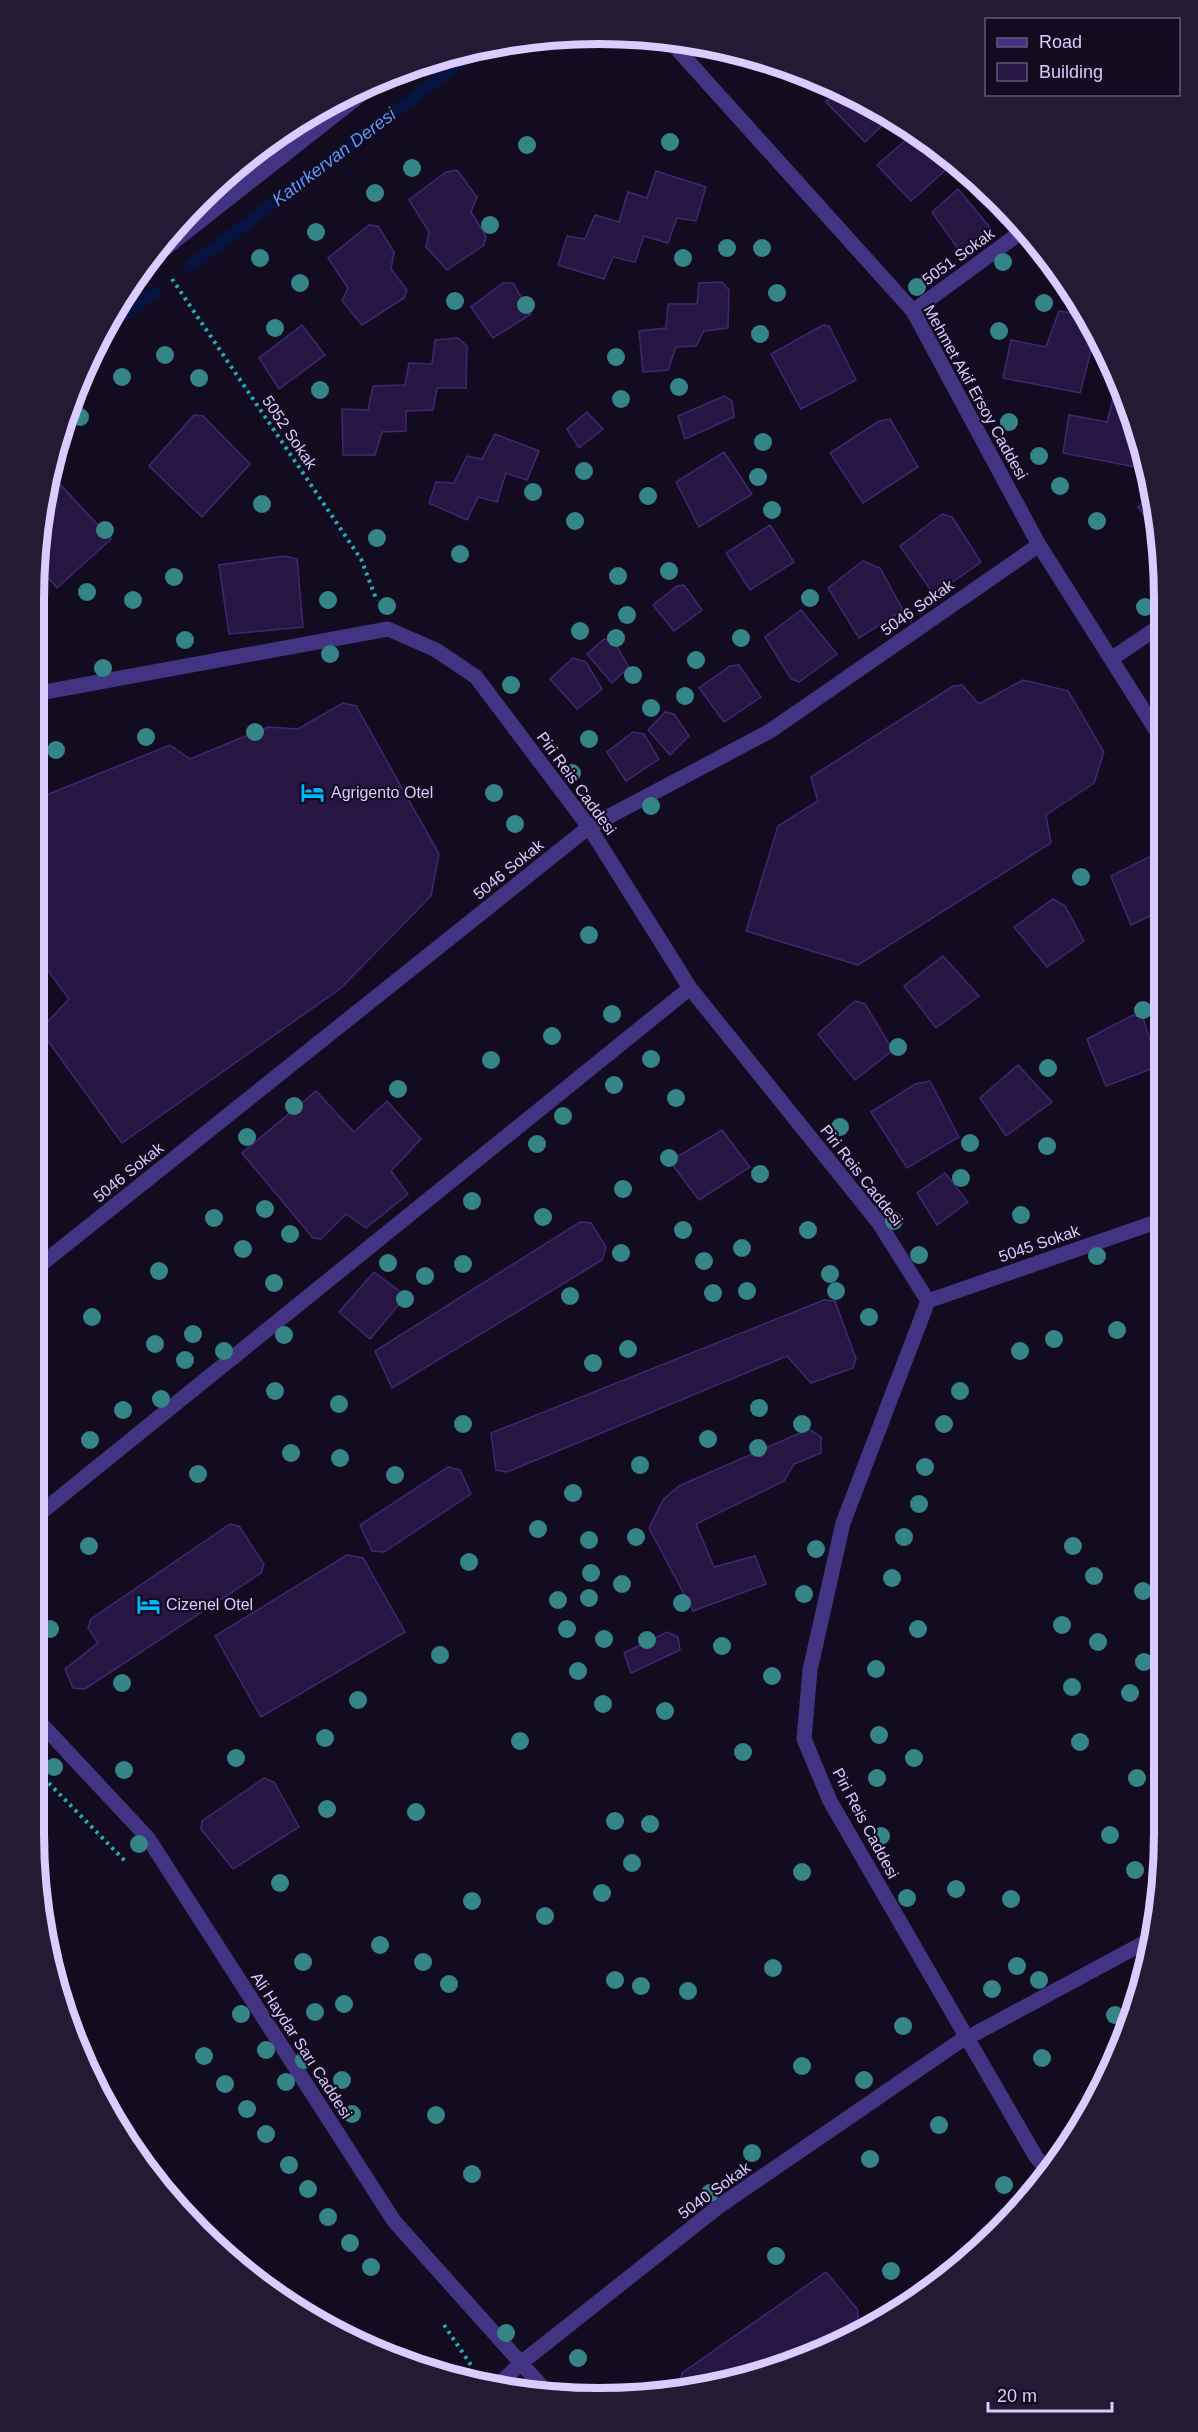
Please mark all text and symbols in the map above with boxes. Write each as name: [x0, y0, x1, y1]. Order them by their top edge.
legend: [985, 18, 1180, 96]
text: Road: [1039, 32, 1082, 52]
text: Building: [1039, 62, 1103, 82]
water label: Katırkervan Deresi: [268, 104, 400, 210]
street label: 5051 Sokak: [919, 224, 998, 288]
street label: Mehmet Akif Ersoy Caddesi: [920, 302, 1031, 482]
street label: 5052 Sokak: [259, 392, 321, 473]
street label: 5046 Sokak: [878, 576, 958, 639]
street label: Piri Reis Caddesi: [534, 729, 620, 838]
hotel icon: Agrigento Otel: [300, 779, 326, 805]
place label: Agrigento Otel: [331, 784, 433, 801]
street label: 5046 Sokak: [470, 836, 547, 903]
street label: Piri Reis Caddesi: [817, 1122, 906, 1229]
street label: 5046 Sokak: [90, 1139, 167, 1206]
street label: 5045 Sokak: [996, 1221, 1083, 1265]
hotel icon: Cizenel Otel: [135, 1591, 161, 1617]
place label: Cizenel Otel: [166, 1596, 253, 1613]
street label: Piri Reis Caddesi: [829, 1765, 902, 1881]
street label: Ali Haydar Sarı Caddesi: [248, 1969, 355, 2122]
street label: 5040 Sokak: [675, 2158, 754, 2222]
scale bar: [988, 2375, 1112, 2413]
text: 20 m: [997, 2386, 1037, 2406]

